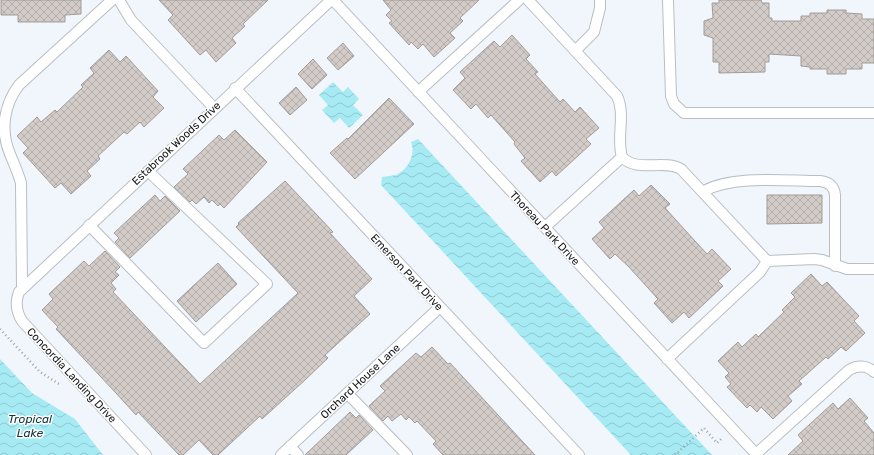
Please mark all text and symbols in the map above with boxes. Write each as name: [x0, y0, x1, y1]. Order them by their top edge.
street label: Estabrook Woods Drive: [129, 99, 223, 188]
street label: Thoreau Park Drive: [507, 189, 582, 268]
street label: Emerson Park Drive: [368, 231, 445, 313]
street label: Concordia Landing Drive: [24, 325, 119, 426]
street label: Orchard House Lane: [318, 341, 403, 422]
water label: Tropical Lake: [8, 412, 53, 440]

